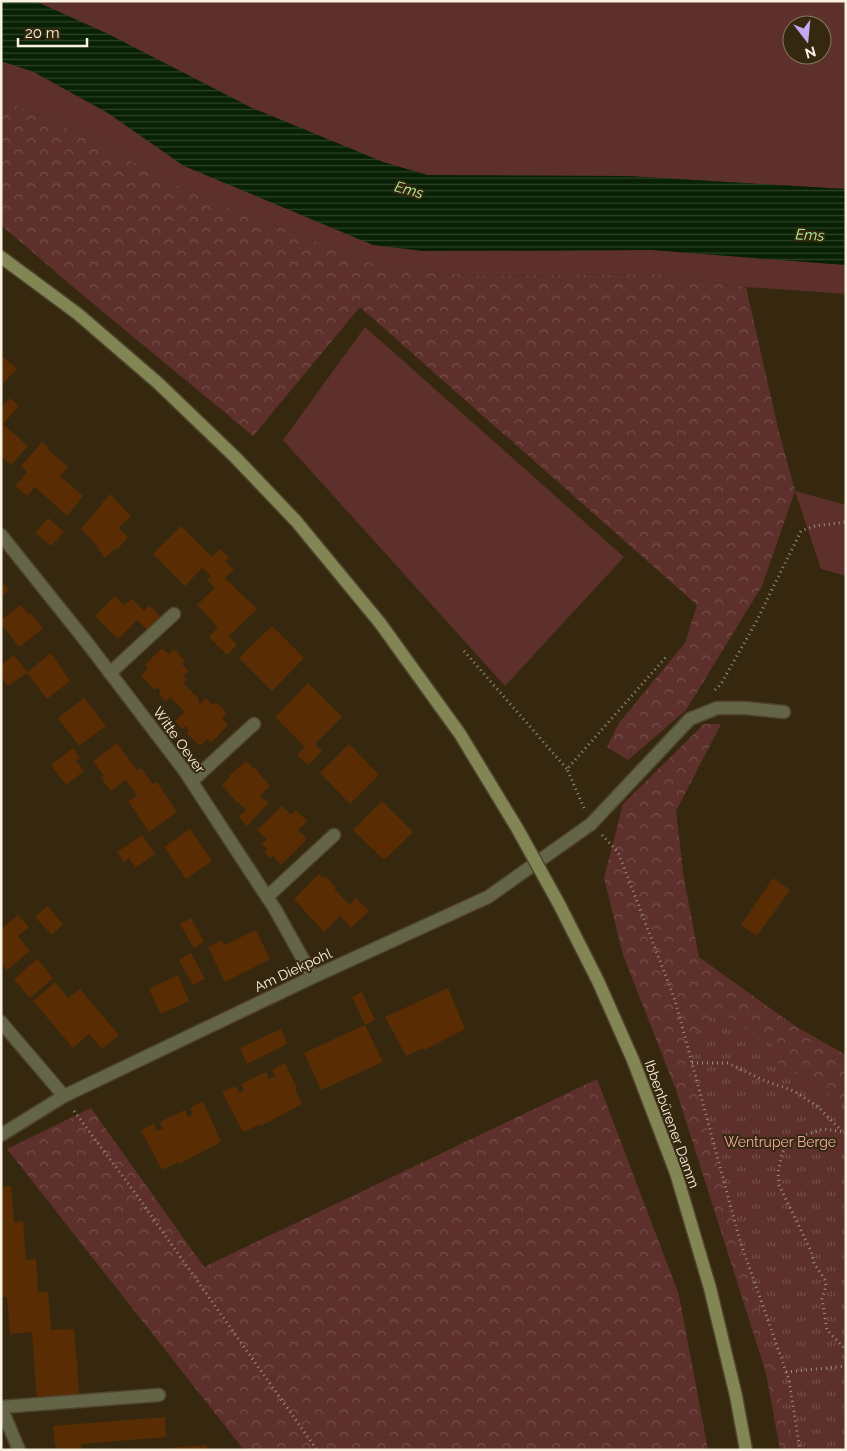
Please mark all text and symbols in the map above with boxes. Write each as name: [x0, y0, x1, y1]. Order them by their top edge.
scale bar: [18, 15, 86, 47]
north arrow: [782, 15, 832, 65]
text: 20 m: [25, 24, 60, 42]
text: N: [803, 43, 818, 62]
water label: Ems: [393, 178, 425, 202]
water label: Ems: [795, 225, 825, 245]
street label: Witte Oever: [150, 704, 208, 776]
street label: Am Diekpohl: [252, 945, 334, 995]
street label: Ibbenbürener Damm: [641, 1058, 703, 1190]
park label: Wentruper Berge: [724, 1134, 836, 1150]

